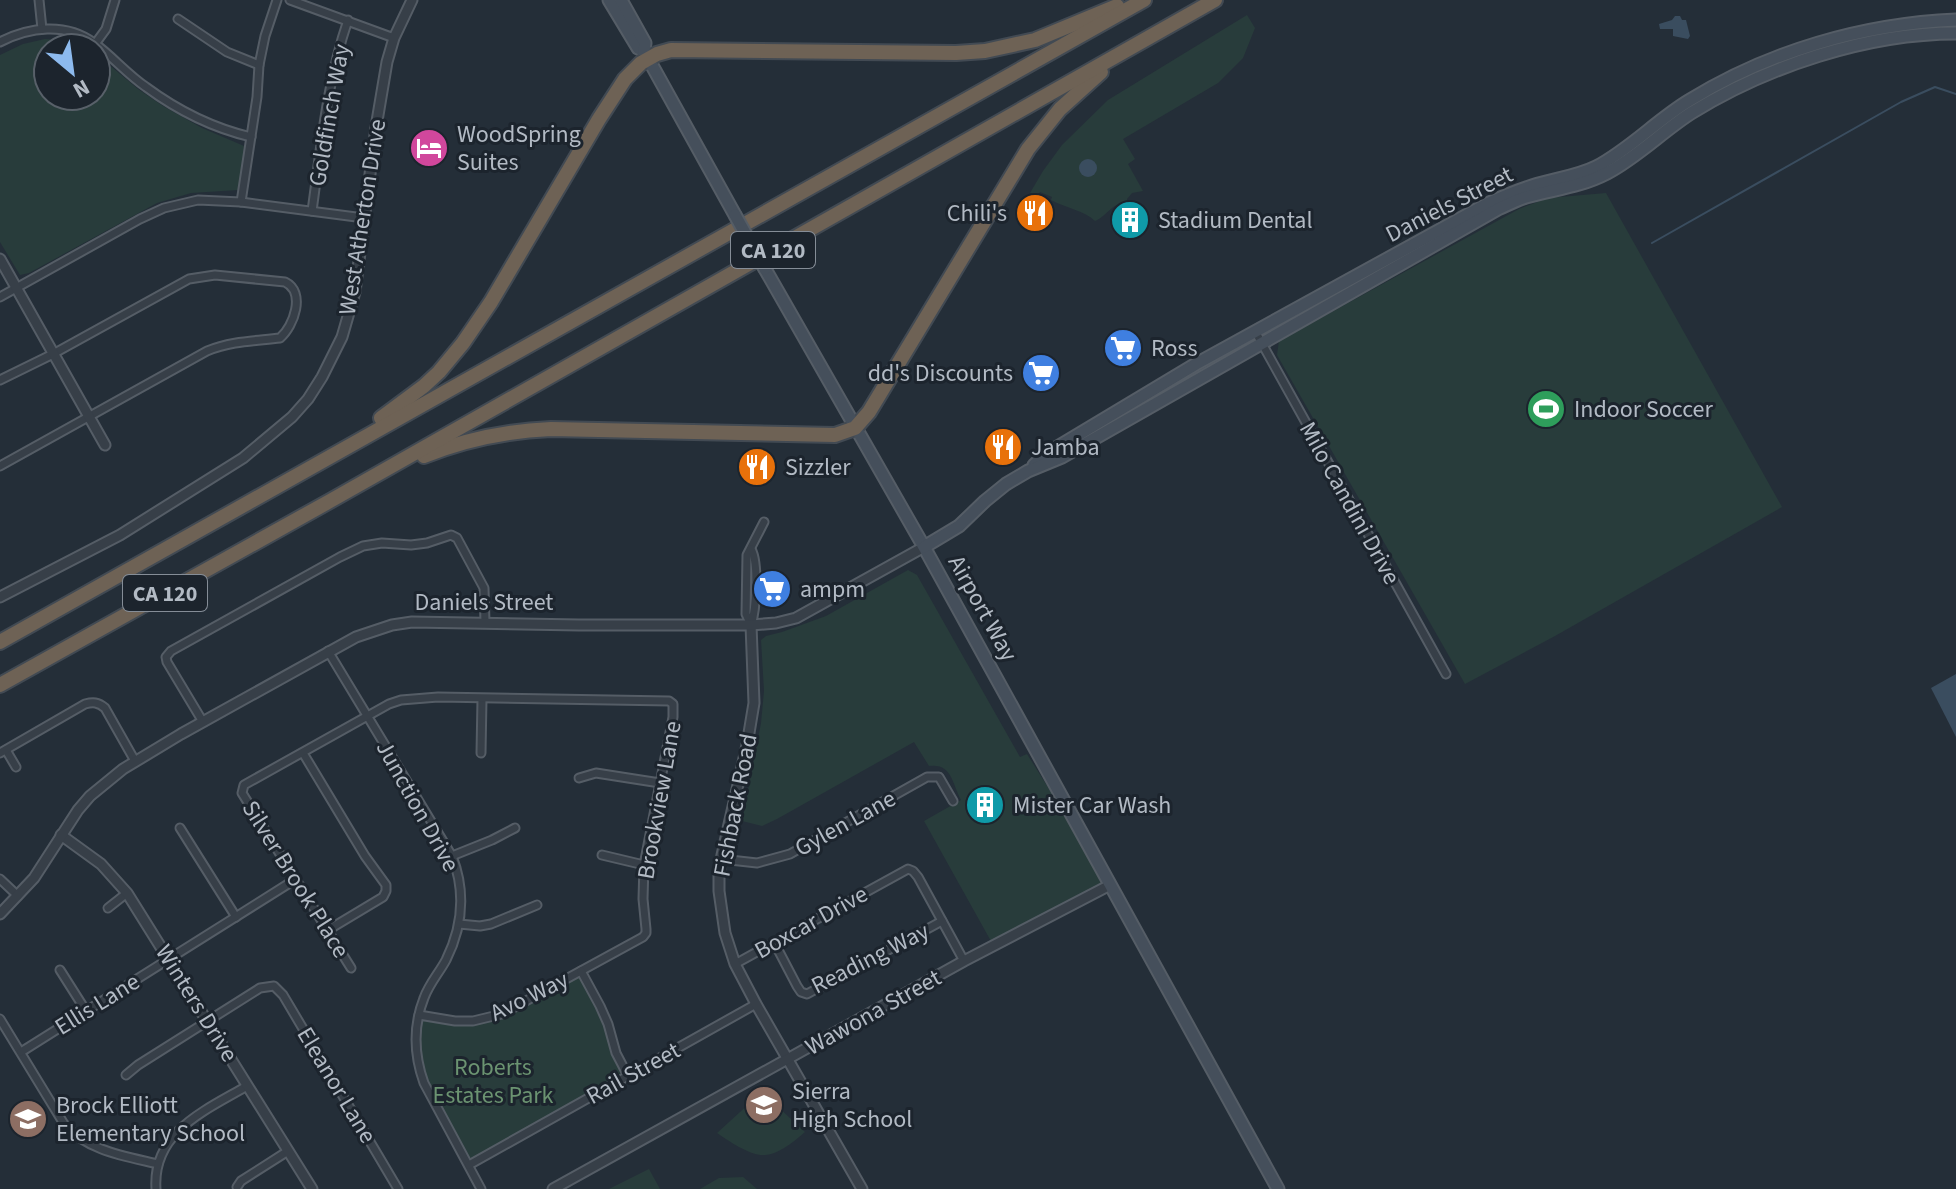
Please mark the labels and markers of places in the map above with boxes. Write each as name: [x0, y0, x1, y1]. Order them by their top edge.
place label: WoodSpring Suites: [457, 117, 581, 180]
hotel icon: WoodSpring Suites: [408, 127, 450, 169]
restaurant icon: Chili's: [1014, 192, 1056, 234]
place label: Chili's: [947, 196, 1007, 231]
building icon: Stadium Dental: [1109, 199, 1151, 241]
place label: Stadium Dental: [1158, 203, 1313, 238]
supermarket icon: Ross: [1102, 327, 1144, 369]
place label: Ross: [1151, 331, 1197, 366]
supermarket icon: dd's Discounts: [1020, 352, 1062, 394]
place label: dd's Discounts: [868, 356, 1013, 391]
sports icon: Indoor Soccer: [1525, 388, 1567, 430]
place label: Indoor Soccer: [1574, 392, 1714, 427]
restaurant icon: Jamba: [982, 426, 1024, 468]
place label: Jamba: [1031, 430, 1100, 465]
restaurant icon: Sizzler: [736, 446, 778, 488]
place label: Sizzler: [785, 450, 851, 485]
supermarket icon: ampm: [751, 568, 793, 610]
place label: ampm: [800, 572, 865, 607]
building icon: Mister Car Wash: [964, 784, 1006, 826]
place label: Mister Car Wash: [1013, 788, 1171, 823]
place label: Sierra High School: [792, 1074, 912, 1137]
school or university icon: Sierra High School: [743, 1084, 785, 1126]
place label: Brock Elliott Elementary School: [56, 1088, 245, 1151]
school or university icon: Brock Elliott Elementary School: [7, 1098, 49, 1140]

